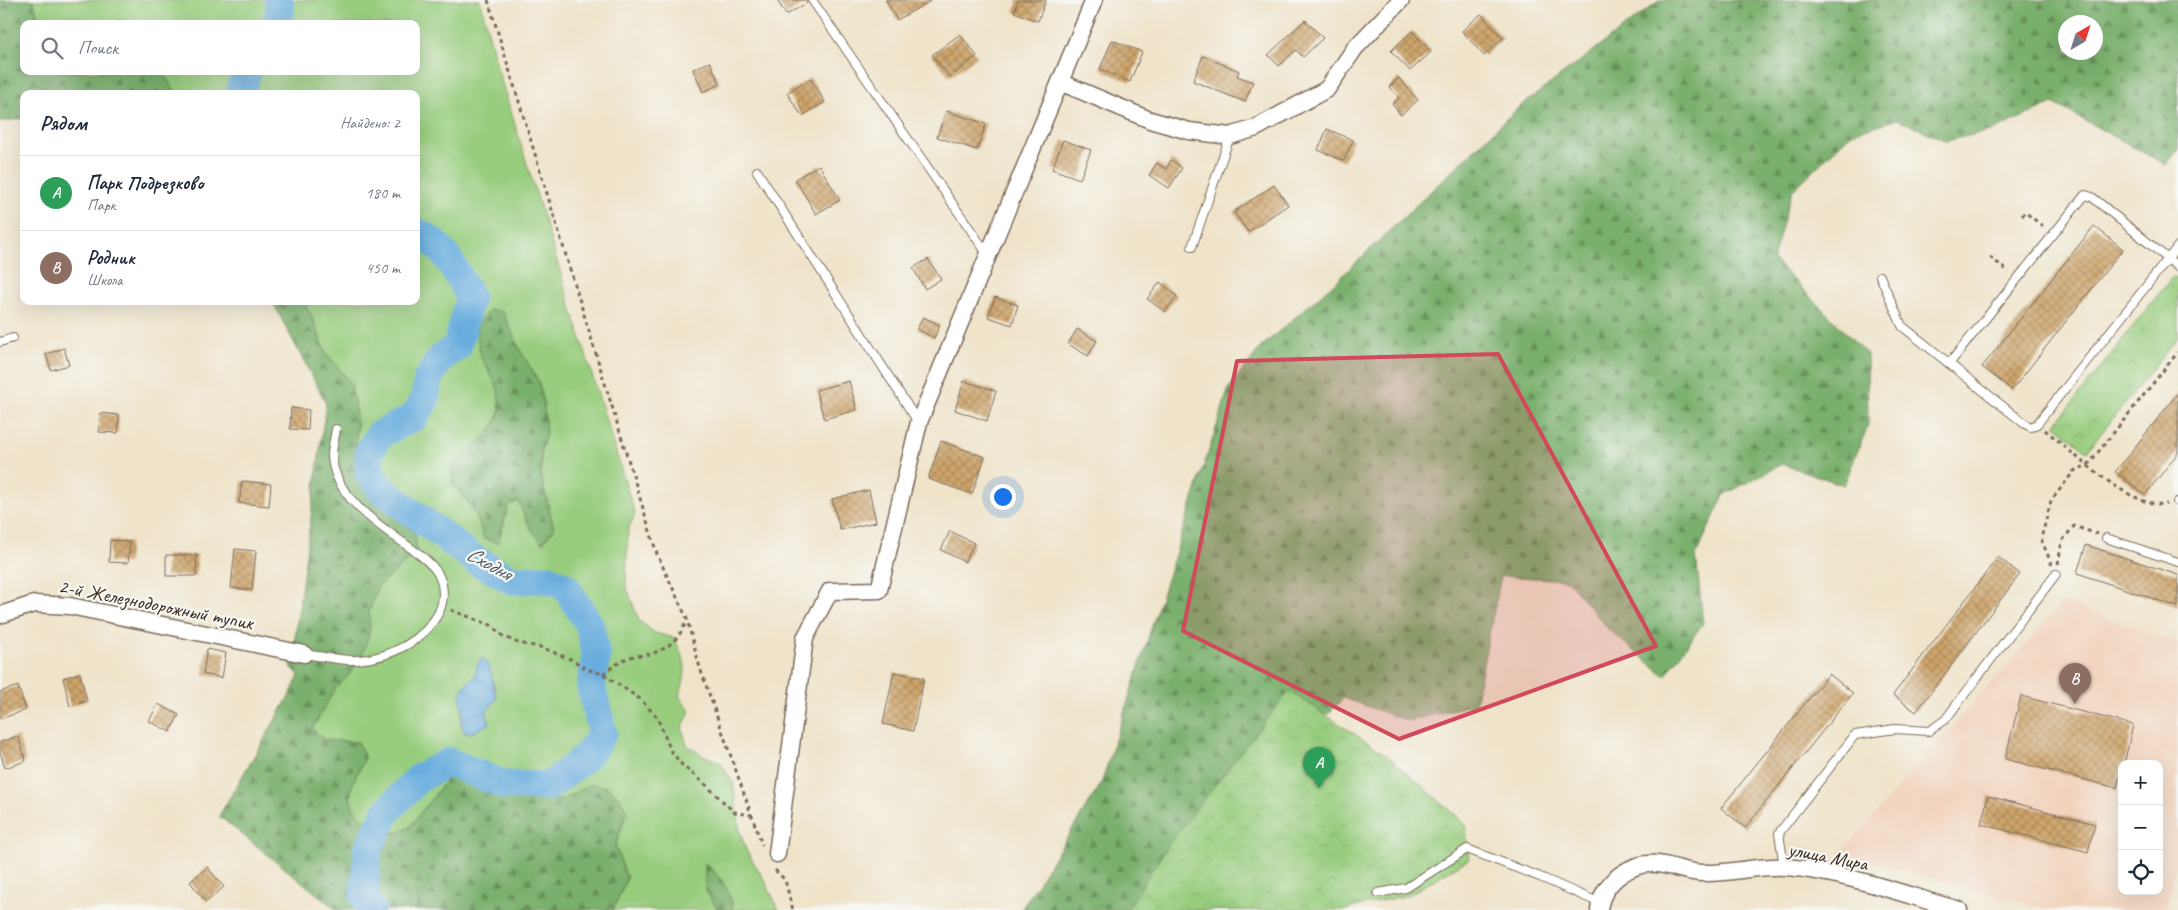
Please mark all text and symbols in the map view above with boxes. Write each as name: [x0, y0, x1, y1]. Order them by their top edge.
north arrow: [2058, 15, 2103, 60]
search box: [20, 20, 420, 75]
icon: search: [38, 34, 66, 62]
text: Поиск: [78, 36, 118, 60]
text: Рядом: [40, 110, 87, 136]
text: Найдено: 2: [340, 113, 400, 133]
text: Парк Подрезково: [87, 171, 203, 195]
text: A: [52, 183, 60, 203]
text: 180 m: [366, 183, 400, 203]
text: Парк: [87, 195, 116, 215]
text: Родник: [87, 246, 135, 270]
text: B: [52, 258, 60, 278]
text: 450 m: [366, 258, 400, 278]
text: Школа: [87, 270, 122, 290]
your location: [990, 484, 1016, 510]
water label: Сходня: [462, 540, 519, 587]
street label: 2-й Железнодорожный тупик: [56, 573, 257, 636]
pin: B: [2059, 663, 2091, 704]
pin: A: [1303, 747, 1335, 788]
map controls: [2118, 760, 2163, 895]
button: +: [2118, 760, 2163, 805]
button: −: [2118, 805, 2163, 850]
street label: улица Мира: [1785, 836, 1872, 877]
button: locate: [2118, 850, 2163, 895]

